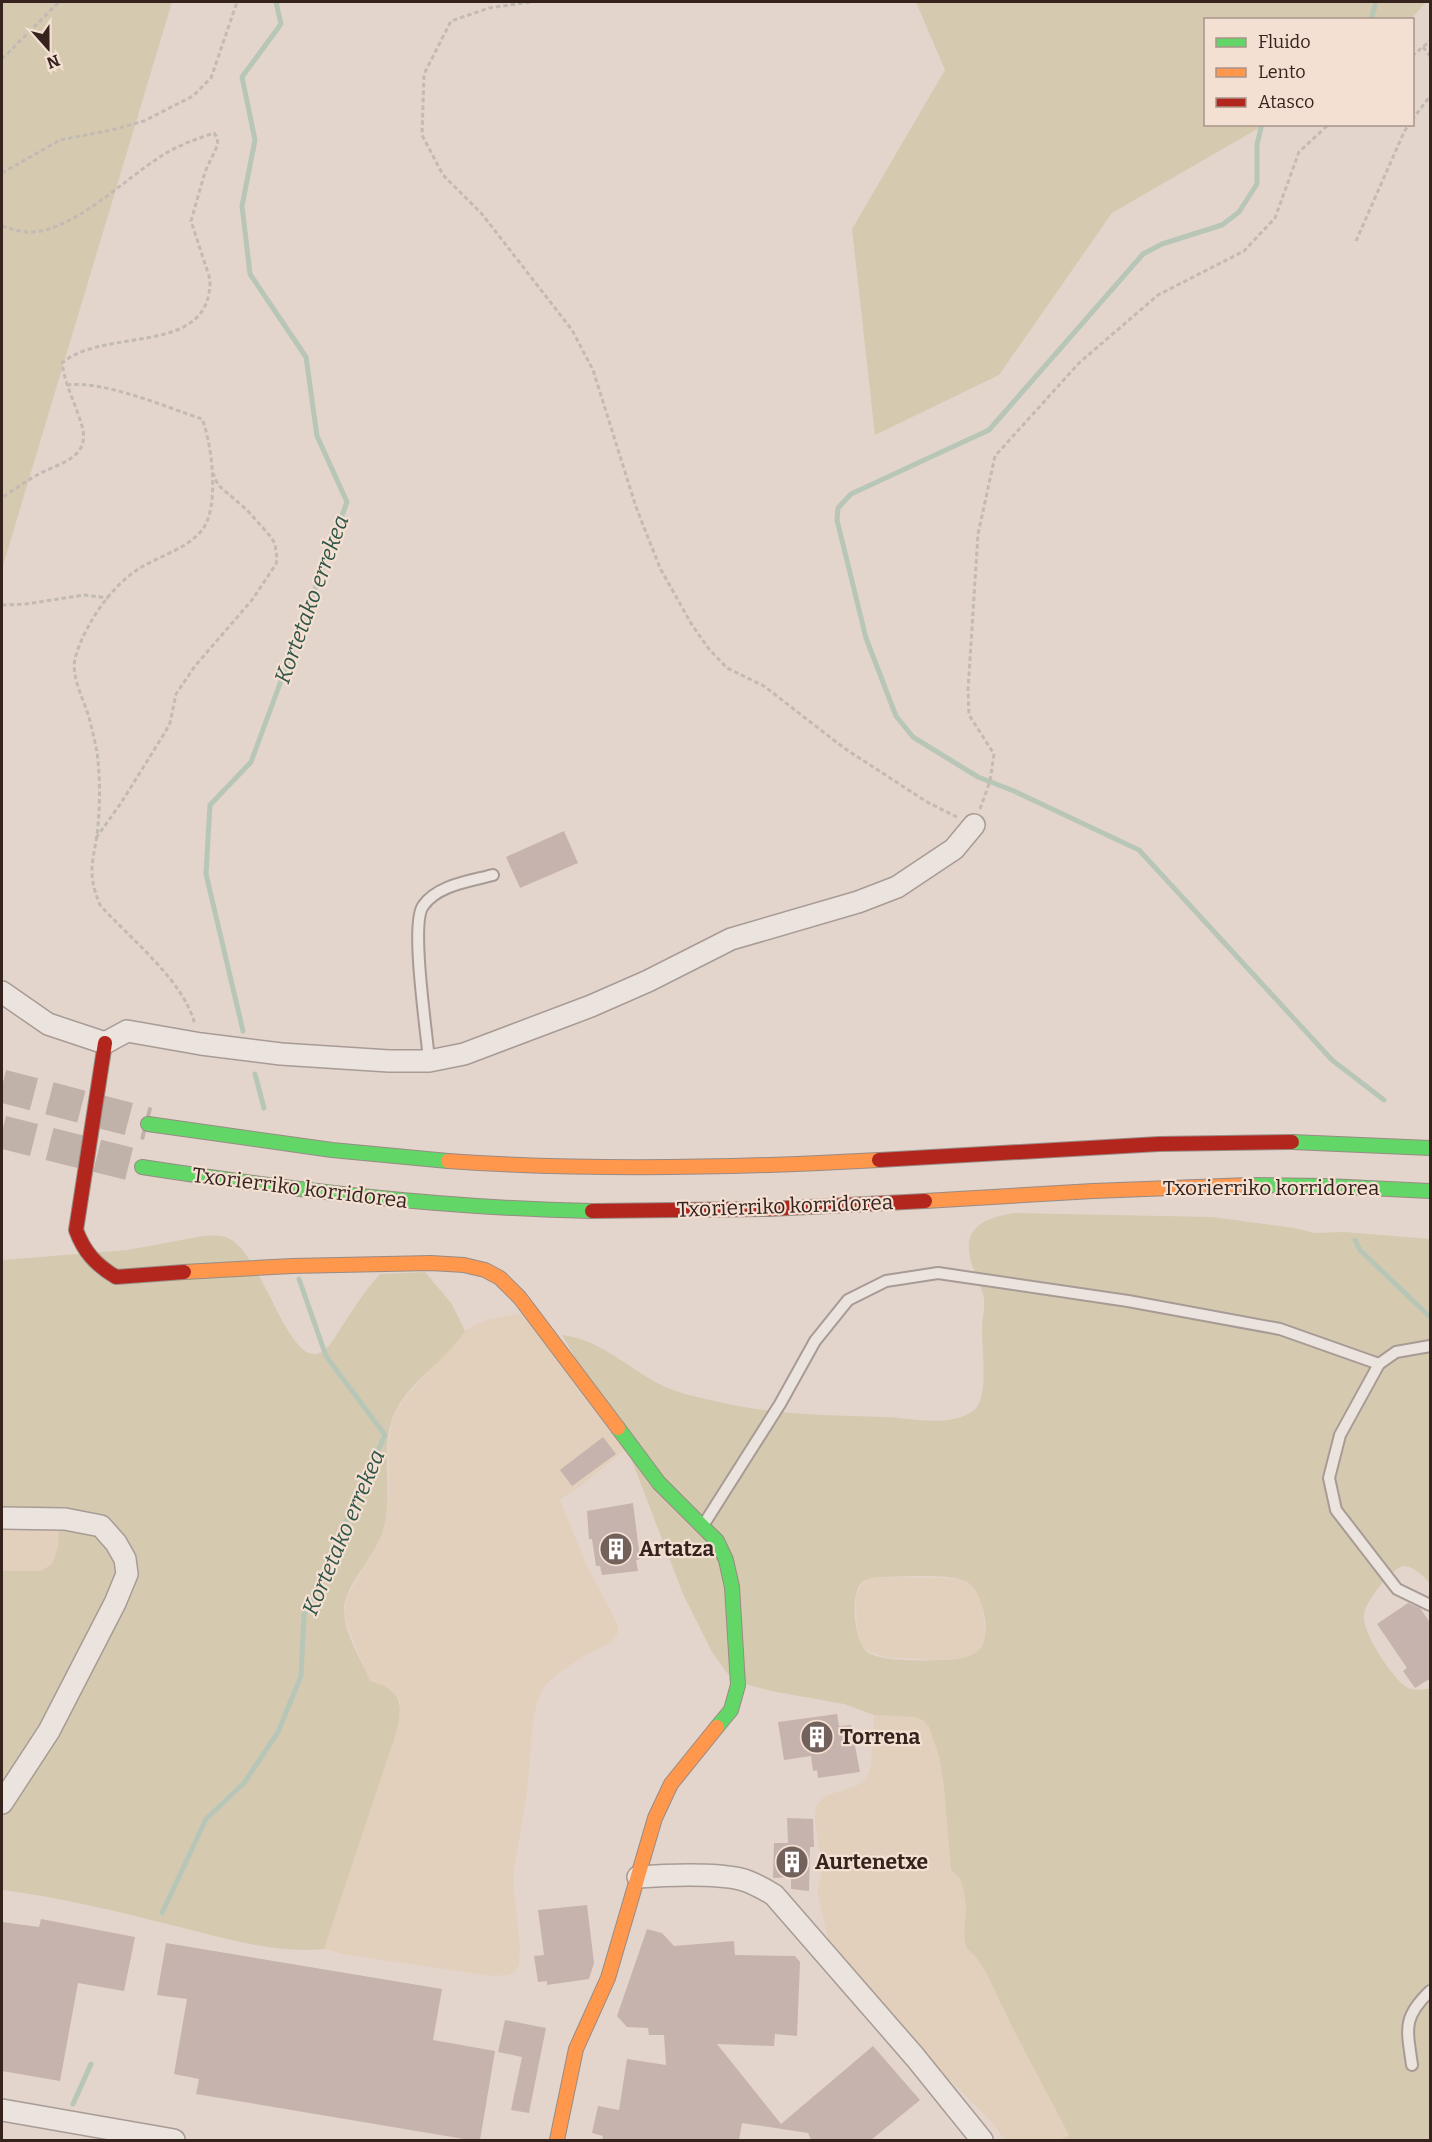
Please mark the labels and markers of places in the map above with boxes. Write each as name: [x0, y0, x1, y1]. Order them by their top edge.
building icon: Artatza: [598, 1531, 634, 1567]
place label: Artatza: [639, 1536, 714, 1562]
building icon: Torrena: [799, 1719, 835, 1755]
place label: Torrena: [840, 1724, 920, 1750]
building icon: Aurtenetxe: [774, 1844, 810, 1880]
place label: Aurtenetxe: [815, 1849, 928, 1875]

